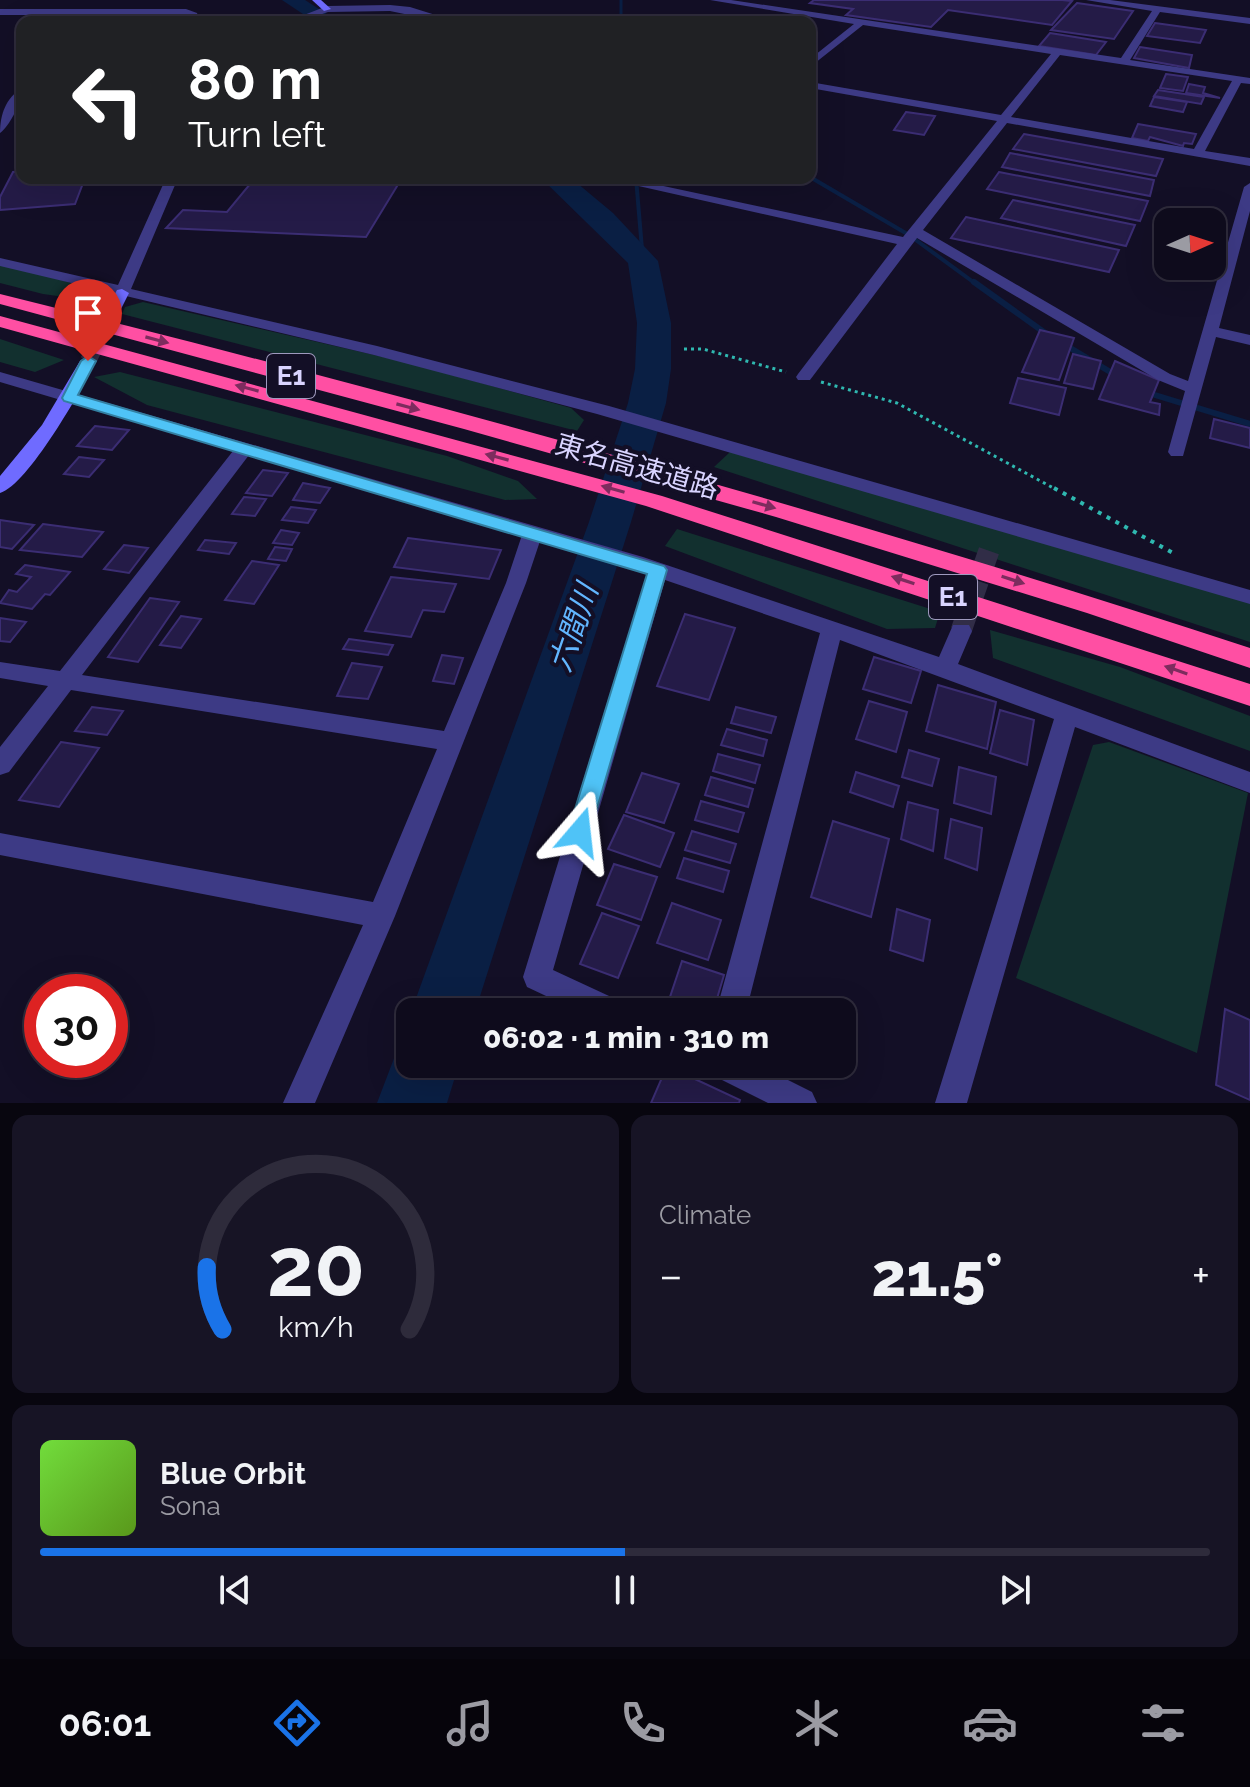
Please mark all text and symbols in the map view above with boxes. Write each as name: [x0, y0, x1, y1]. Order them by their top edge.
text: 80 m: [188, 46, 322, 112]
icon: left: [56, 48, 160, 152]
text: Turn left: [188, 113, 326, 155]
north arrow: [1154, 208, 1226, 280]
map controls: [1154, 208, 1226, 280]
pin: [54, 279, 122, 361]
icon: arrive: [66, 291, 110, 335]
one-way arrow: [144, 335, 169, 347]
road number: E1: [267, 354, 315, 398]
one-way arrow: [234, 382, 259, 394]
one-way arrow: [396, 401, 421, 413]
street label: 東名高速道路: [552, 427, 722, 505]
one-way arrow: [485, 450, 509, 463]
one-way arrow: [601, 482, 625, 495]
one-way arrow: [752, 499, 776, 512]
one-way arrow: [890, 574, 914, 586]
road number: E1: [929, 575, 977, 619]
one-way arrow: [1001, 575, 1025, 587]
water label: 六間川: [542, 577, 606, 676]
one-way arrow: [1164, 663, 1188, 675]
position arrow: [538, 790, 622, 874]
speed limit sign: 30: [24, 974, 128, 1078]
text: 06:02 · 1 min · 310 m: [483, 1020, 769, 1055]
text: Climate: [659, 1200, 751, 1230]
text: 20: [267, 1218, 364, 1315]
text: 21.5°: [872, 1240, 1003, 1310]
text: −: [659, 1250, 683, 1301]
text: +: [1192, 1250, 1210, 1301]
text: km/h: [278, 1310, 353, 1344]
text: Blue Orbit: [160, 1456, 306, 1491]
text: Sona: [160, 1491, 221, 1521]
icon: previous: [213, 1568, 257, 1612]
icon: pause: [603, 1568, 647, 1612]
icon: next: [993, 1568, 1037, 1612]
icon: directions: [269, 1695, 325, 1751]
icon: music: [442, 1695, 498, 1751]
icon: phone: [615, 1695, 671, 1751]
icon: climate: [789, 1695, 845, 1751]
icon: car: [962, 1695, 1018, 1751]
icon: filters: [1135, 1695, 1191, 1751]
text: 06:01: [59, 1702, 151, 1744]

